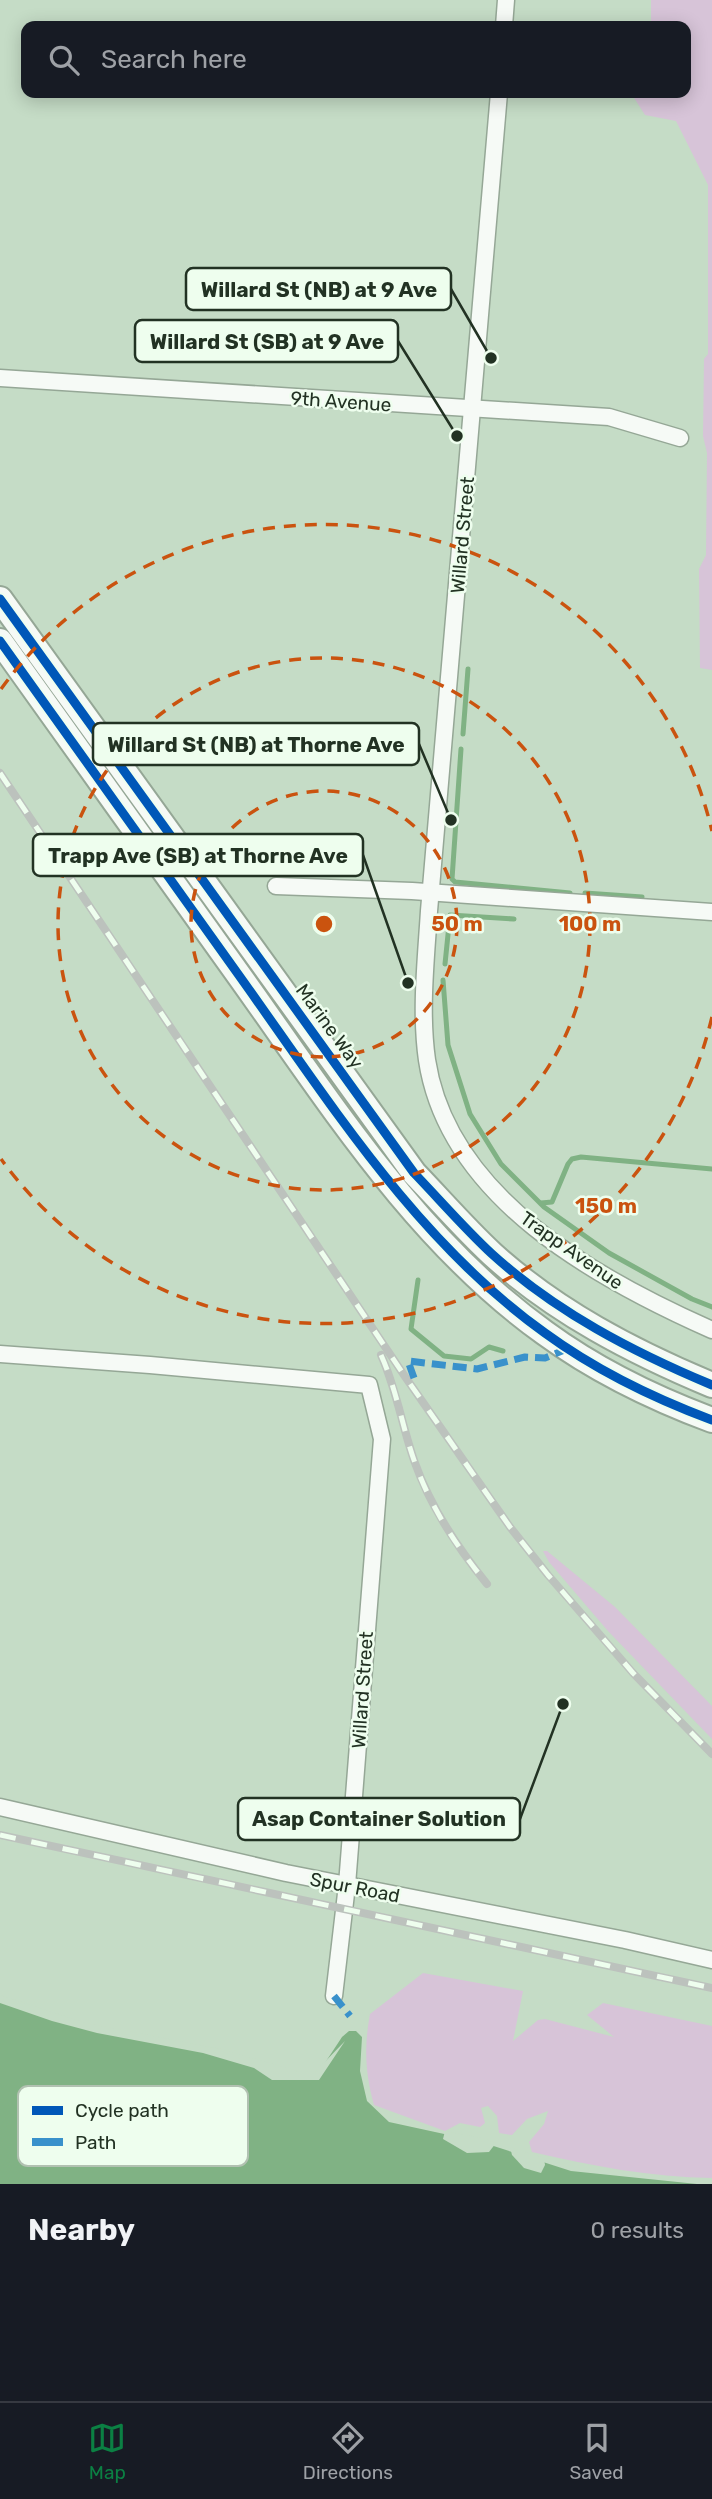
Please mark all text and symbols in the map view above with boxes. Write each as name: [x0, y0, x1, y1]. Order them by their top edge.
search box: [21, 21, 691, 98]
icon: search: [45, 41, 83, 79]
text: Search here: [101, 44, 247, 75]
callout: Willard St (NB) at 9 Ave: [186, 268, 451, 310]
text: Willard St (NB) at 9 Ave: [201, 277, 437, 302]
callout: Willard St (SB) at 9 Ave: [135, 320, 398, 362]
text: Willard St (SB) at 9 Ave: [150, 329, 384, 354]
street label: 9th Avenue: [290, 387, 392, 416]
street label: Willard Street: [446, 475, 479, 595]
callout: Willard St (NB) at Thorne Ave: [93, 723, 419, 765]
text: Willard St (NB) at Thorne Ave: [107, 732, 405, 757]
callout: Trapp Ave (SB) at Thorne Ave: [33, 834, 363, 876]
text: Trapp Ave (SB) at Thorne Ave: [48, 843, 348, 868]
text: 50 m: [431, 911, 483, 936]
text: 100 m: [559, 911, 621, 936]
centre of rings: [312, 912, 336, 936]
street label: Marine Way: [291, 979, 368, 1073]
text: 150 m: [575, 1193, 637, 1218]
street label: Trapp Avenue: [516, 1206, 628, 1294]
street label: Willard Street: [347, 1630, 378, 1749]
callout: Asap Container Solution: [238, 1798, 520, 1840]
text: Asap Container Solution: [252, 1806, 506, 1831]
street label: Spur Road: [308, 1868, 402, 1907]
legend: [18, 2086, 248, 2166]
text: Cycle path: [75, 2099, 169, 2122]
text: Path: [75, 2131, 116, 2154]
text: Nearby: [28, 2212, 135, 2248]
text: 0 results: [590, 2216, 684, 2244]
tab: Map: [88, 2419, 126, 2484]
tab: Directions: [303, 2419, 393, 2484]
tab: Saved: [569, 2419, 624, 2484]

